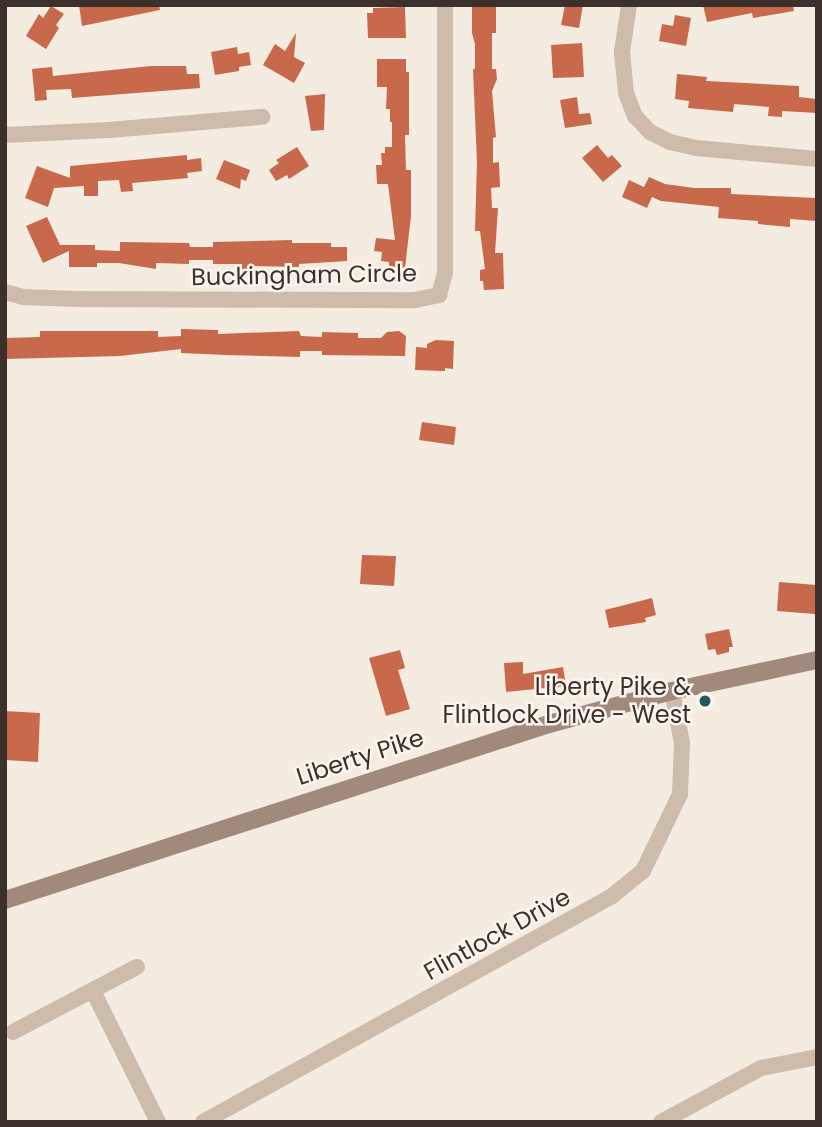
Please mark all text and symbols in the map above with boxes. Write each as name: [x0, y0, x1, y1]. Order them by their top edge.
street label: Buckingham Circle: [191, 259, 417, 291]
place label: Liberty Pike & Flintlock Drive - West: [443, 673, 691, 729]
marker: Liberty Pike & Flintlock Drive - West: [697, 693, 713, 709]
street label: Liberty Pike: [293, 723, 427, 791]
street label: Flintlock Drive: [419, 882, 575, 986]

